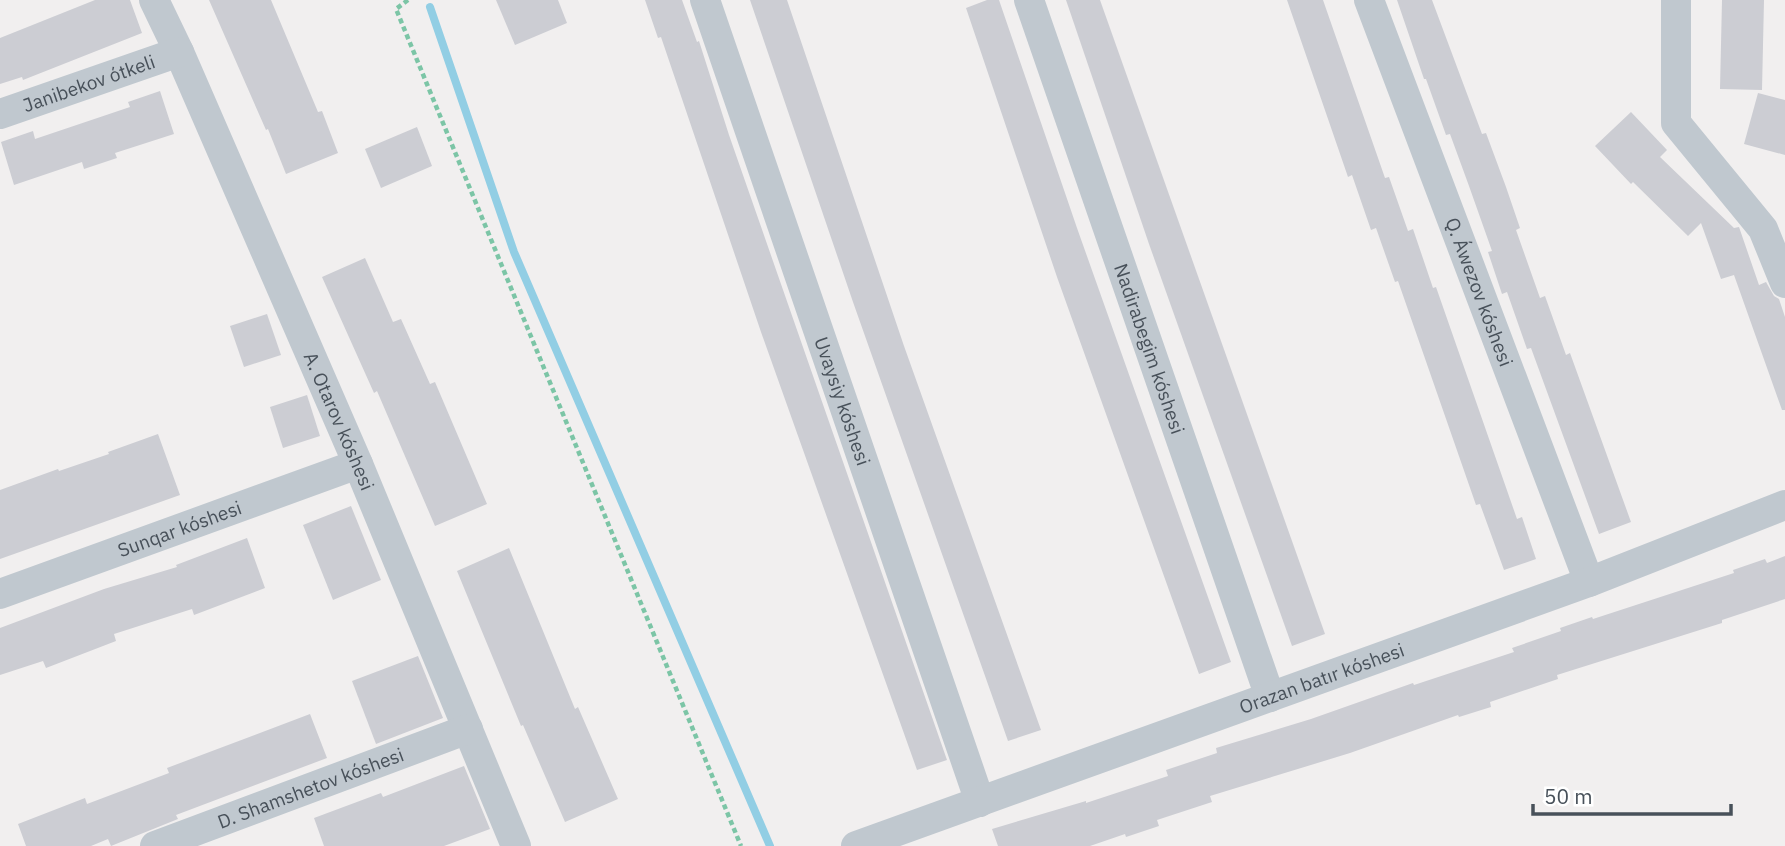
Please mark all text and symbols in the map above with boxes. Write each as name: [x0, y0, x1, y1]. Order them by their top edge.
street label: Janibekov ótkeli: [20, 49, 158, 117]
street label: Q. Áwezov kóshesi: [1440, 214, 1518, 370]
street label: Nadirabegim kóshesi: [1109, 260, 1190, 437]
street label: Uvaysiy kóshesi: [809, 334, 876, 469]
street label: A. Otarov kóshesi: [299, 348, 380, 494]
street label: Sunqar kóshesi: [114, 495, 245, 562]
street label: Orazan batır kóshesi: [1236, 638, 1408, 719]
street label: D. Shamshetov kóshesi: [214, 742, 407, 834]
scale bar: [1533, 772, 1731, 816]
text: 50 m: [1544, 782, 1593, 810]

